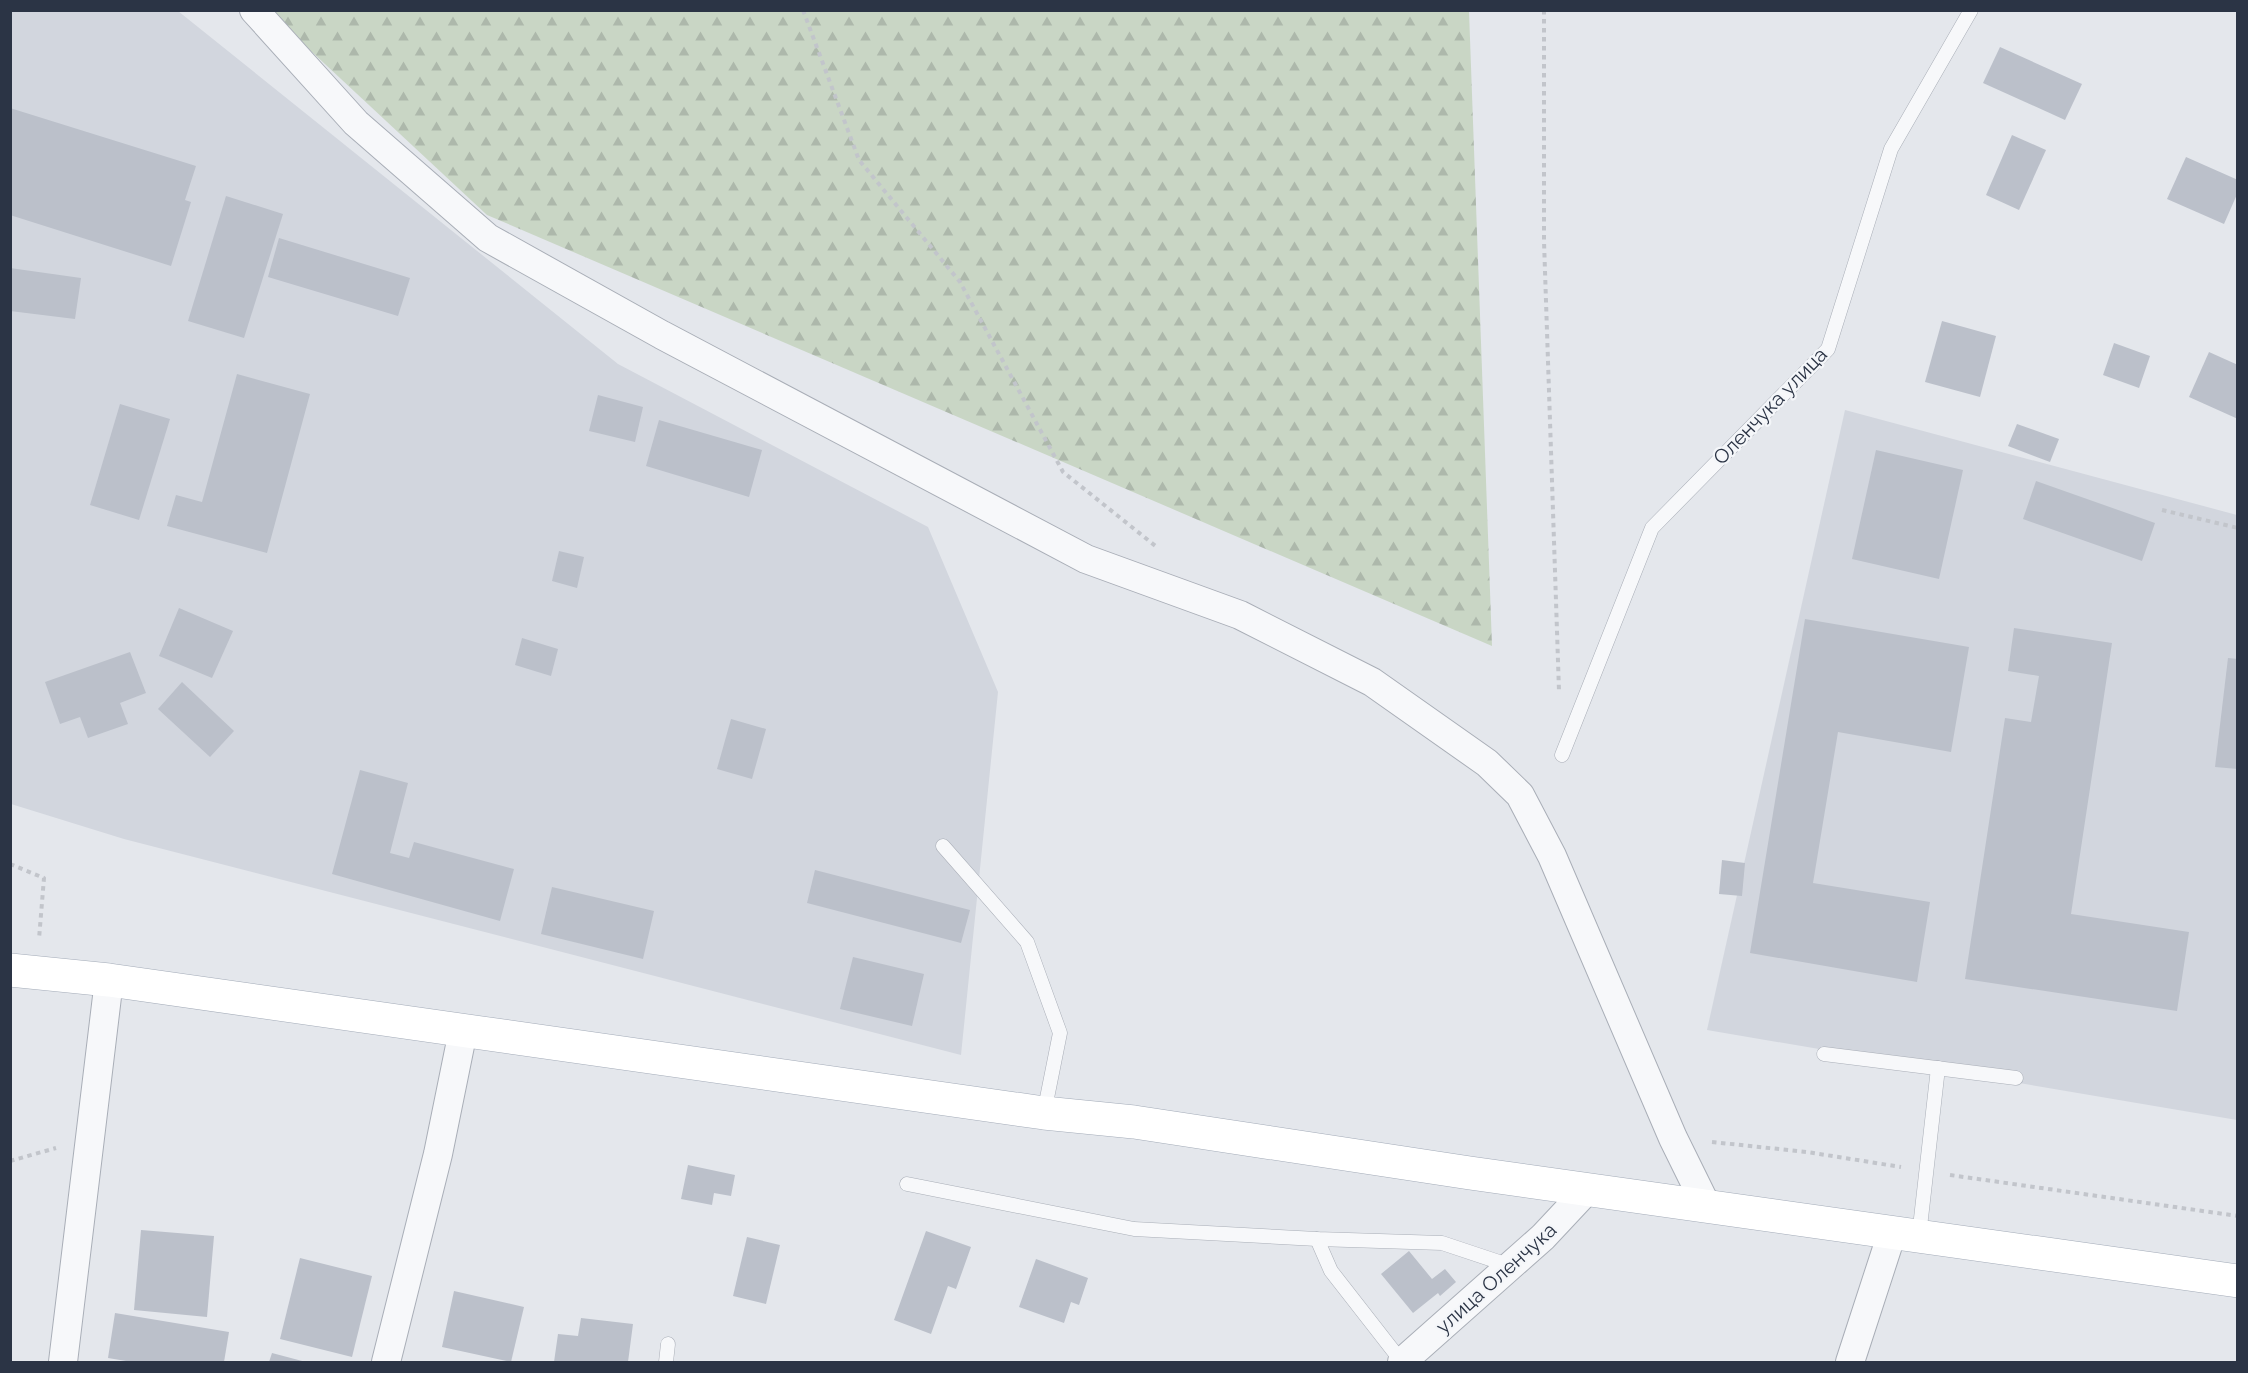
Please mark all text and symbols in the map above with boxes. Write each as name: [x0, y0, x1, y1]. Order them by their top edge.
street label: Оленчука улица: [1708, 343, 1832, 469]
street label: улица Оленчука: [1431, 1218, 1561, 1338]

